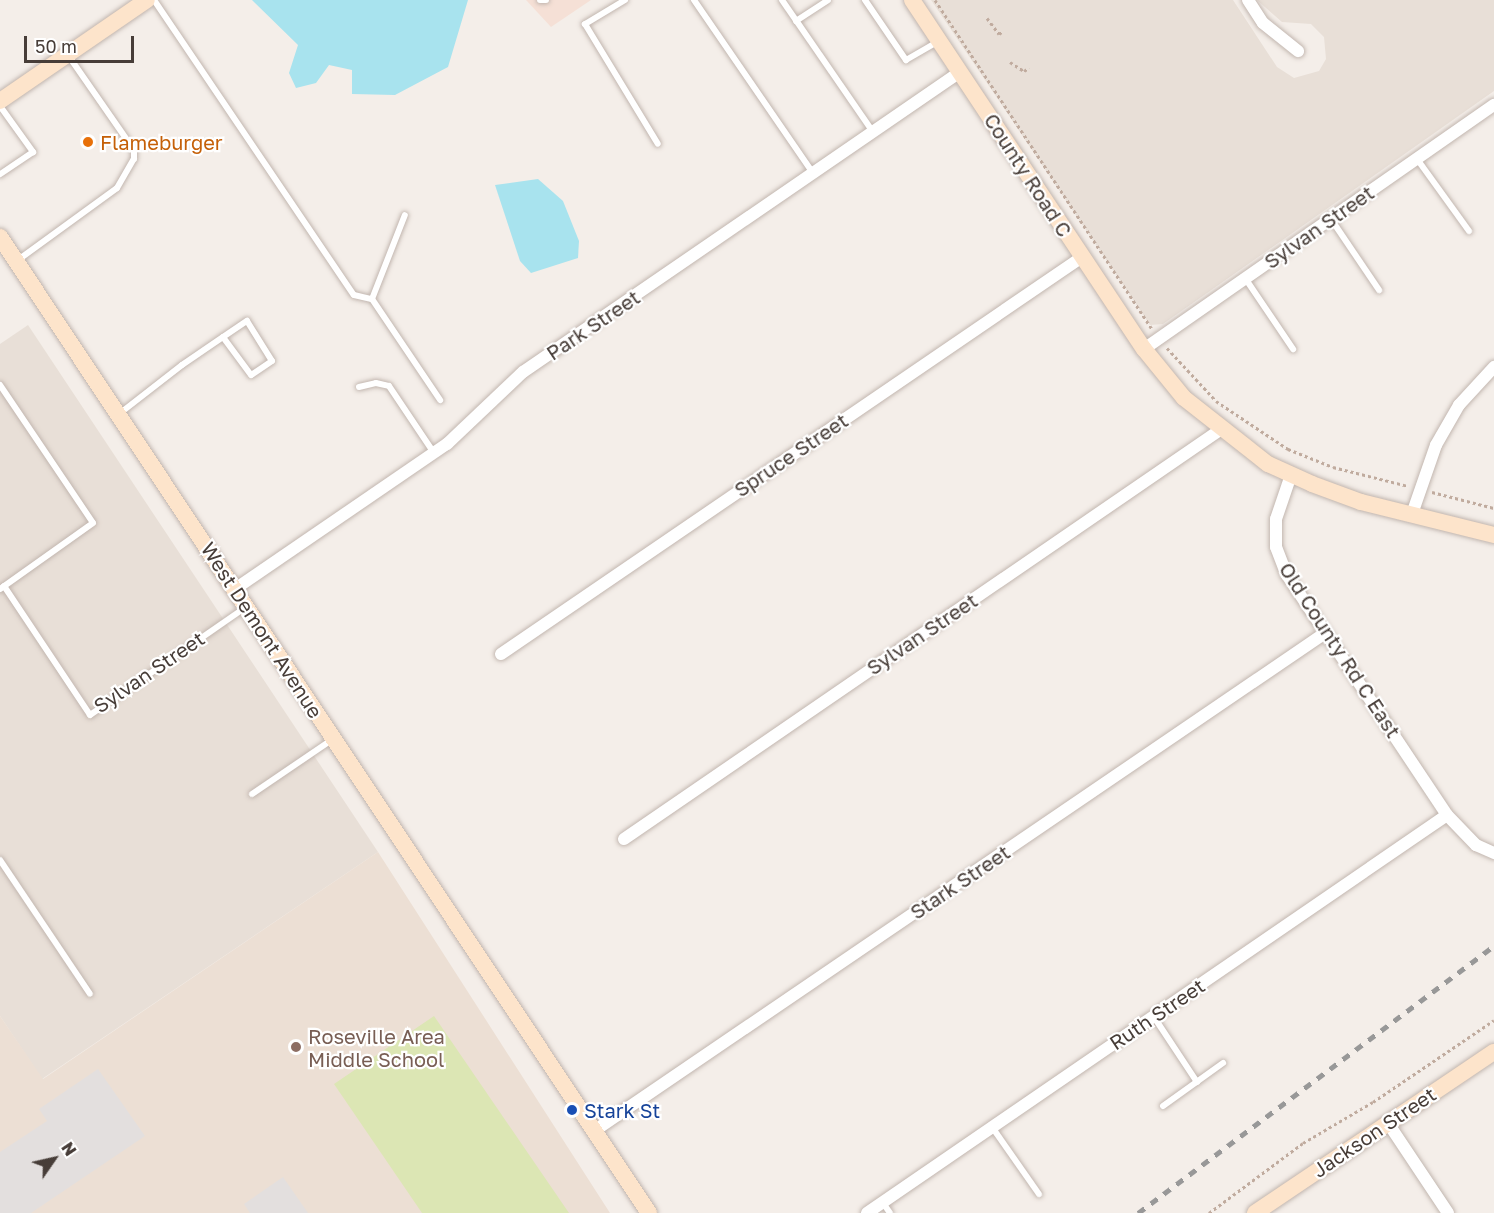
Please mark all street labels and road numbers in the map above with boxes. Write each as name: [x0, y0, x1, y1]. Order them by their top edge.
street label: County Road C: [979, 109, 1077, 241]
street label: Sylvan Street: [1260, 180, 1378, 274]
street label: Park Street: [542, 285, 644, 365]
street label: Spruce Street: [730, 408, 852, 502]
street label: West Demont Avenue: [196, 538, 328, 722]
street label: Old County Rd C East: [1274, 558, 1406, 742]
street label: Sylvan Street: [862, 588, 982, 680]
street label: Sylvan Street: [89, 626, 209, 718]
street label: Stark Street: [906, 840, 1014, 924]
street label: Ruth Street: [1105, 973, 1209, 1055]
street label: Jackson Street: [1308, 1082, 1440, 1182]

